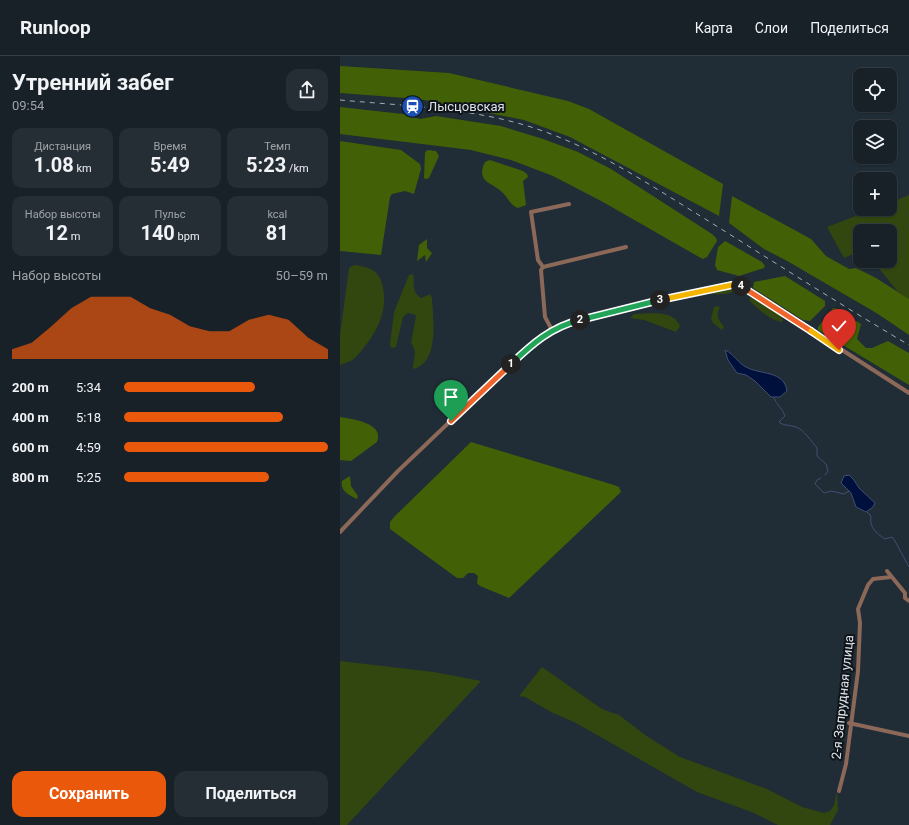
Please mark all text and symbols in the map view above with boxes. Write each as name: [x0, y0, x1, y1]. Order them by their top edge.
text: Runloop: [20, 16, 91, 39]
text: Карта: [695, 20, 733, 36]
text: Слои: [755, 20, 788, 36]
text: Поделиться: [810, 20, 889, 36]
map controls: [853, 68, 897, 268]
button: locate: [853, 68, 897, 112]
button: share: [286, 69, 328, 111]
text: Утренний забег: [12, 70, 173, 95]
station icon: Лысцовская: [399, 93, 425, 119]
text: 09:54: [12, 98, 44, 113]
place label: Лысцовская: [428, 99, 505, 114]
button: layers: [853, 120, 897, 164]
text: Дистанция: [34, 140, 91, 153]
text: Время: [153, 140, 187, 153]
text: Темп: [264, 140, 291, 153]
text: 1.08: [34, 153, 74, 177]
text: 5:49: [150, 153, 190, 177]
text: 5:23: [246, 153, 286, 177]
text: km: [74, 162, 92, 175]
text: /km: [286, 162, 309, 175]
button: +: [853, 172, 897, 216]
text: Набор высоты: [25, 208, 101, 221]
text: Пульс: [155, 208, 185, 221]
text: kcal: [267, 208, 287, 221]
text: 12: [45, 221, 68, 245]
text: 140: [140, 221, 175, 245]
text: 81: [266, 221, 289, 245]
button: −: [853, 224, 897, 268]
text: m: [68, 230, 80, 243]
text: bpm: [175, 230, 200, 243]
text: Набор высоты: [12, 268, 101, 283]
text: 50–59 m: [276, 268, 328, 283]
pin: 4: [731, 276, 751, 296]
text: 4: [738, 279, 744, 292]
pin: 3: [650, 290, 670, 310]
text: 3: [657, 293, 663, 306]
pin: [822, 309, 856, 350]
pin: 2: [570, 310, 590, 330]
text: 2: [577, 313, 583, 326]
icon: check: [828, 315, 850, 337]
pin: 1: [501, 354, 521, 374]
text: 1: [508, 357, 514, 370]
text: 200 m: [12, 380, 49, 395]
text: 5:34: [76, 380, 101, 395]
pin: [434, 380, 468, 421]
icon: arrive: [440, 386, 462, 408]
text: 400 m: [12, 410, 49, 425]
text: 5:18: [76, 410, 101, 425]
text: 600 m: [12, 440, 49, 455]
text: 4:59: [76, 440, 101, 455]
text: 800 m: [12, 470, 49, 485]
text: 5:25: [76, 470, 101, 485]
street label: 2-я Запрудная улица: [829, 634, 856, 760]
button: Сохранить: [12, 771, 166, 817]
button: Поделиться: [174, 771, 328, 817]

